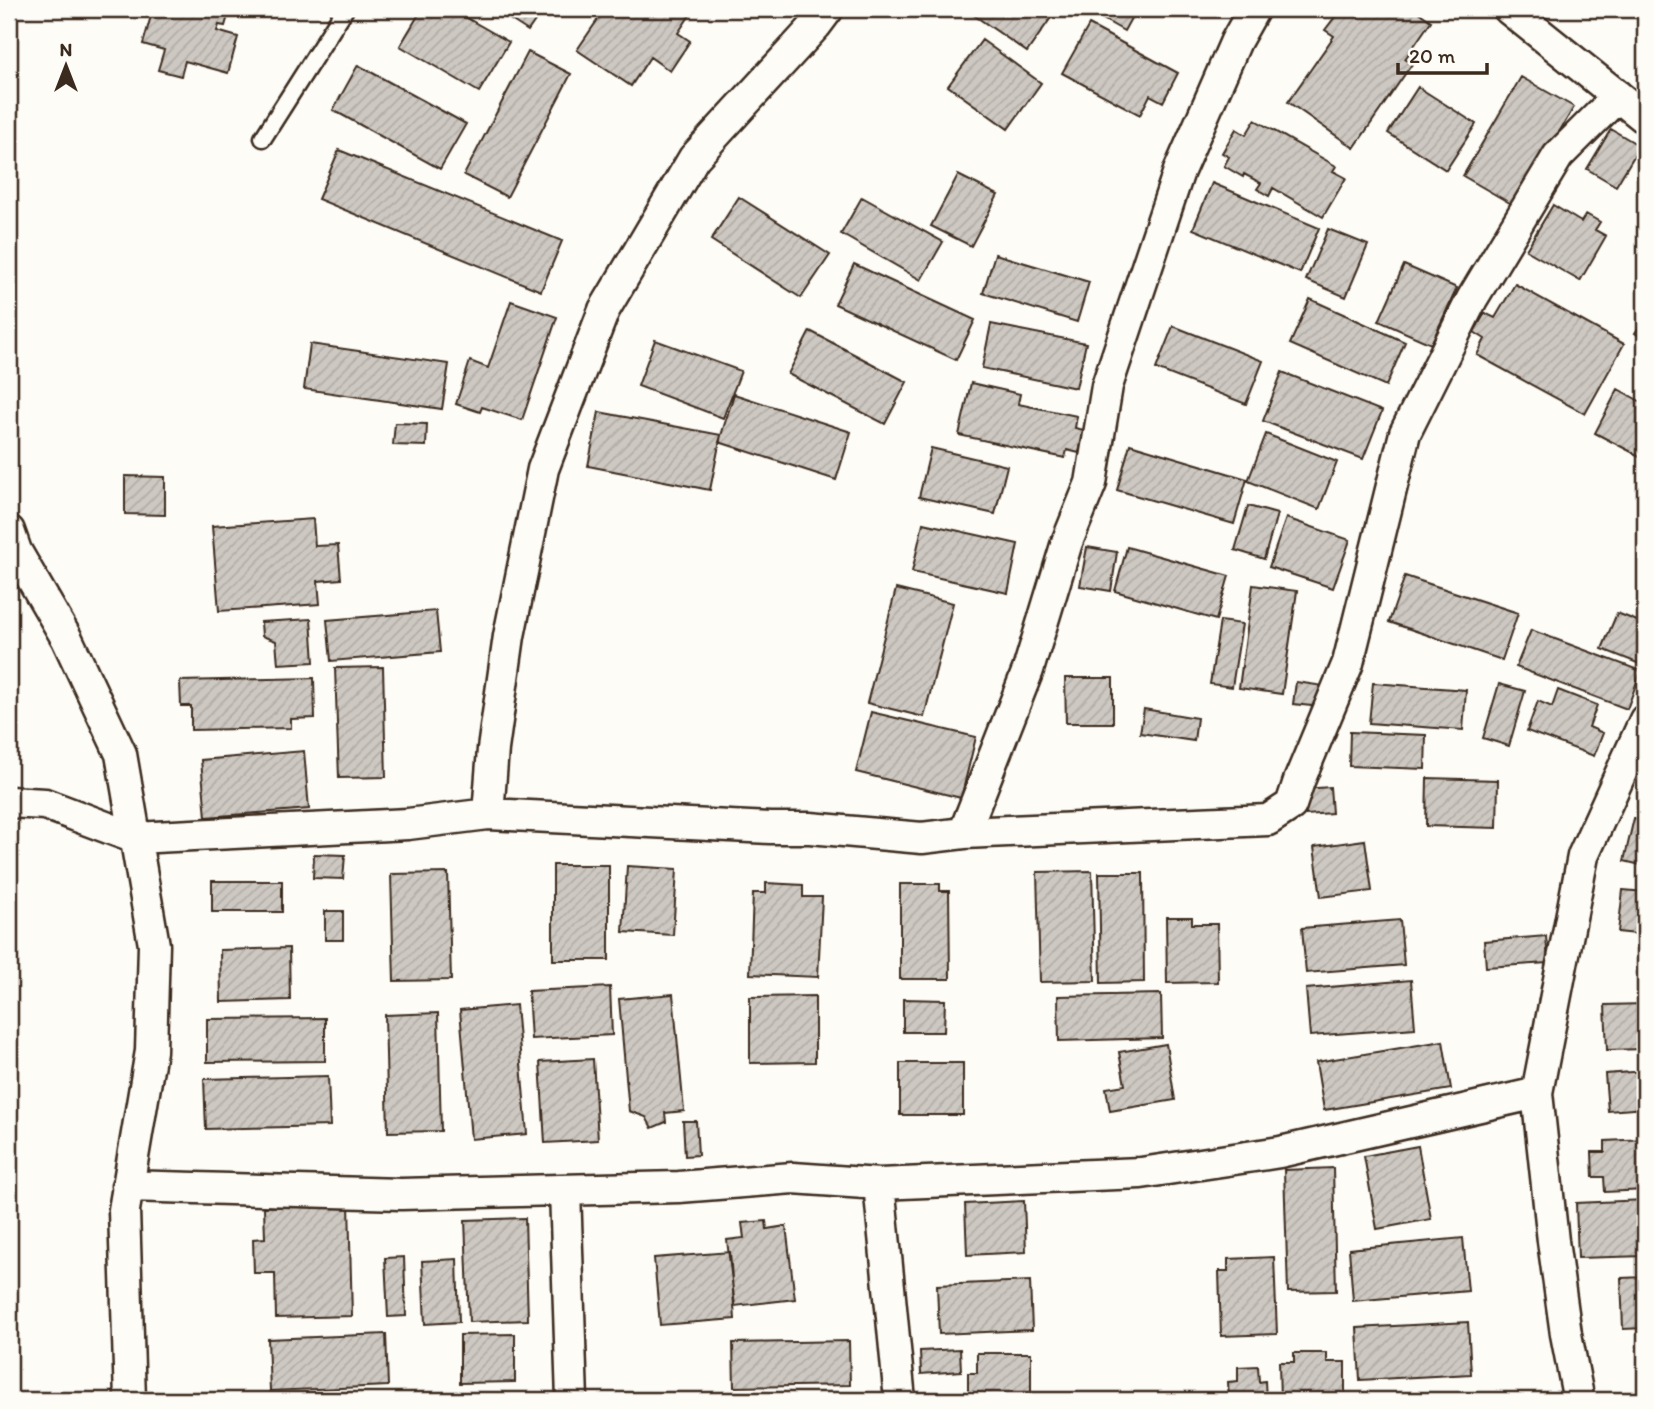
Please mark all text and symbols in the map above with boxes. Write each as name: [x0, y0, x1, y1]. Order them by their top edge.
north arrow: [32, 32, 102, 102]
scale bar: [1398, 32, 1488, 76]
text: N: [60, 38, 72, 61]
text: 20 m: [1409, 43, 1456, 68]

